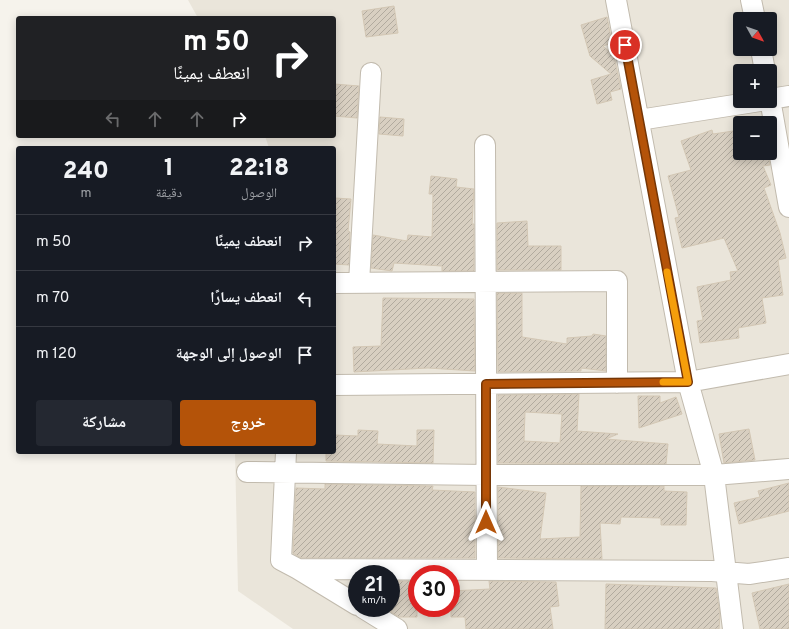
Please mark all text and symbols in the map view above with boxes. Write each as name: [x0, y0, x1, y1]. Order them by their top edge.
north arrow: [733, 12, 777, 56]
map controls: [733, 12, 777, 160]
text: 50 m: [183, 25, 250, 61]
pin: [608, 28, 642, 62]
icon: right: [264, 32, 316, 84]
icon: arrive: [614, 34, 636, 56]
text: انعطف يمينًا: [173, 63, 250, 86]
button: +: [733, 64, 777, 108]
icon: left: [102, 108, 124, 130]
icon: ahead: [144, 108, 166, 130]
icon: ahead: [186, 108, 208, 130]
icon: right: [228, 108, 250, 130]
button: −: [733, 116, 777, 160]
text: 1: [164, 154, 174, 184]
text: 22:18: [229, 154, 289, 184]
text: 240: [63, 157, 109, 187]
text: m: [80, 186, 91, 202]
text: دقيقة: [156, 186, 182, 202]
text: الوصول: [241, 186, 277, 202]
icon: right: [294, 232, 316, 254]
text: 50 m: [36, 233, 71, 252]
text: انعطف يمينًا: [215, 233, 282, 252]
icon: left: [294, 288, 316, 310]
text: 70 m: [36, 289, 69, 308]
text: انعطف يسارًا: [210, 289, 282, 308]
icon: arrive: [294, 344, 316, 366]
text: 120 m: [36, 345, 77, 364]
text: الوصول إلى الوجهة: [176, 345, 282, 364]
button: مشاركة: [36, 400, 172, 446]
button: خروج: [180, 400, 316, 446]
position arrow: [465, 501, 507, 543]
speed limit sign: 30: [408, 565, 460, 617]
text: 21: [364, 573, 384, 599]
text: km/h: [362, 594, 386, 607]

